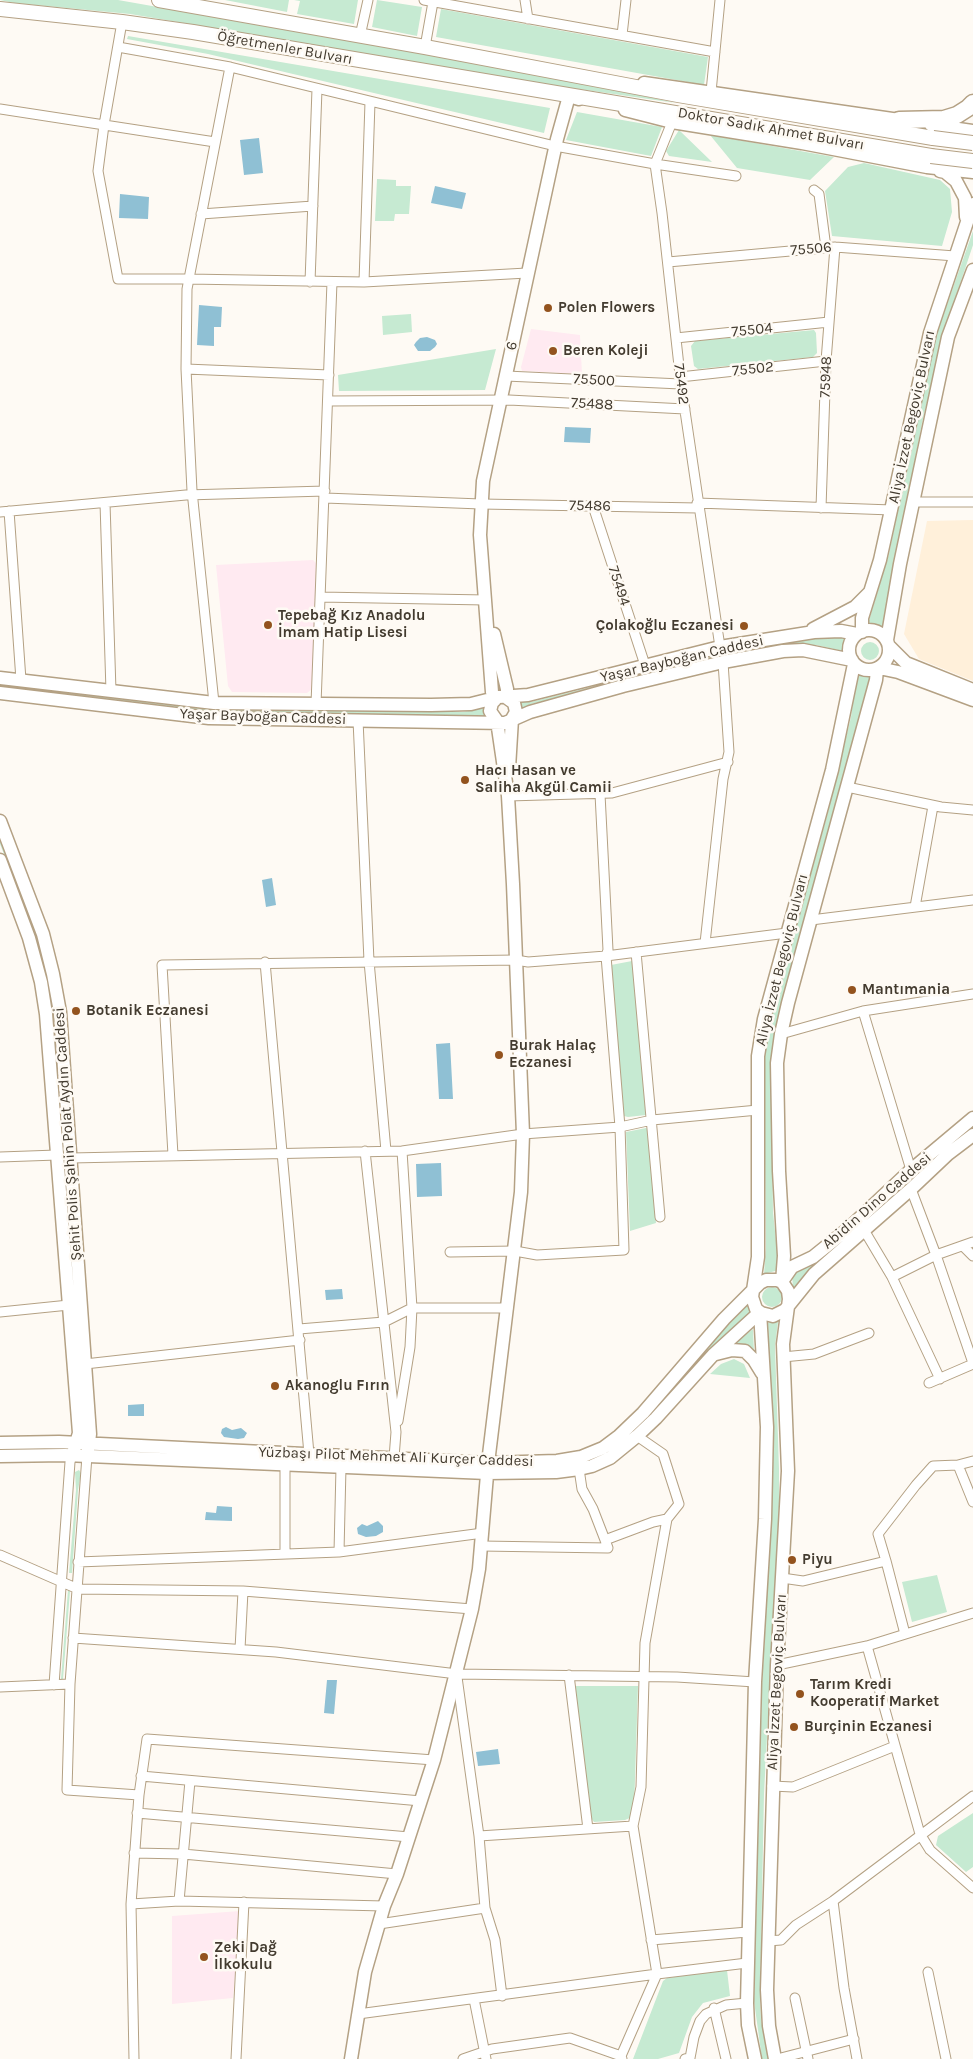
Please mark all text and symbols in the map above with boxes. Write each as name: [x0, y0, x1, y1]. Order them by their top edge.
street label: Öğretmenler Bulvarı: [216, 27, 354, 69]
street label: Doktor Sadık Ahmet Bulvarı: [676, 104, 866, 154]
street label: 75506: [790, 238, 832, 260]
place label: Polen Flowers: [558, 299, 655, 317]
marker: Polen Flowers: [542, 302, 554, 314]
street label: 75504: [731, 319, 773, 341]
street label: Aliya İzzet Begoviç Bulvarı: [885, 329, 939, 505]
street label: 6: [502, 340, 522, 352]
place label: Beren Koleji: [563, 342, 648, 360]
marker: Beren Koleji: [547, 345, 559, 357]
street label: 75948: [816, 356, 836, 398]
street label: 75502: [731, 358, 775, 380]
street label: 75492: [670, 362, 692, 406]
street label: 75500: [573, 370, 615, 390]
street label: 75488: [570, 394, 614, 414]
street label: 75486: [569, 497, 611, 515]
street label: 75494: [604, 564, 634, 608]
place label: Tepebağ Kız Anadolu İmam Hatip Lisesi: [278, 607, 425, 642]
place label: Çolakoğlu Eczanesi: [596, 617, 734, 635]
marker: Tepebağ Kız Anadolu İmam Hatip Lisesi: [262, 619, 274, 631]
marker: Çolakoğlu Eczanesi: [738, 620, 750, 632]
street label: Yaşar Bayboğan Caddesi: [599, 631, 765, 687]
street label: Yaşar Bayboğan Caddesi: [179, 705, 347, 729]
place label: Hacı Hasan ve Saliha Akgül Camii: [475, 762, 612, 797]
marker: Hacı Hasan ve Saliha Akgül Camii: [459, 774, 471, 786]
street label: Aliya İzzet Begoviç Bulvarı: [752, 872, 812, 1048]
place label: Mantımania: [862, 981, 950, 999]
marker: Mantımania: [846, 984, 858, 996]
place label: Botanik Eczanesi: [86, 1002, 209, 1020]
marker: Botanik Eczanesi: [70, 1005, 82, 1017]
street label: Şehit Polis Şahin Polat Aydın Caddesi: [50, 1007, 86, 1261]
place label: Burak Halaç Eczanesi: [509, 1037, 596, 1072]
marker: Burak Halaç Eczanesi: [493, 1049, 505, 1061]
street label: Abidin Dino Caddesi: [819, 1149, 935, 1253]
place label: Akanoglu Fırın: [285, 1377, 390, 1395]
marker: Akanoglu Fırın: [269, 1380, 281, 1392]
street label: Yüzbaşı Pilot Mehmet Ali Kurçer Caddesi: [258, 1443, 534, 1471]
place label: Piyu: [802, 1551, 833, 1569]
marker: Piyu: [786, 1554, 798, 1566]
street label: Aliya İzzet Begoviç Bulvarı: [763, 1593, 791, 1771]
place label: Tarım Kredi Kooperatif Market: [810, 1676, 939, 1711]
marker: Tarım Kredi Kooperatif Market: [794, 1688, 806, 1700]
place label: Burçinin Eczanesi: [804, 1718, 932, 1736]
marker: Burçinin Eczanesi: [788, 1721, 800, 1733]
place label: Zeki Dağ İlkokulu: [214, 1939, 277, 1974]
marker: Zeki Dağ İlkokulu: [198, 1951, 210, 1963]

